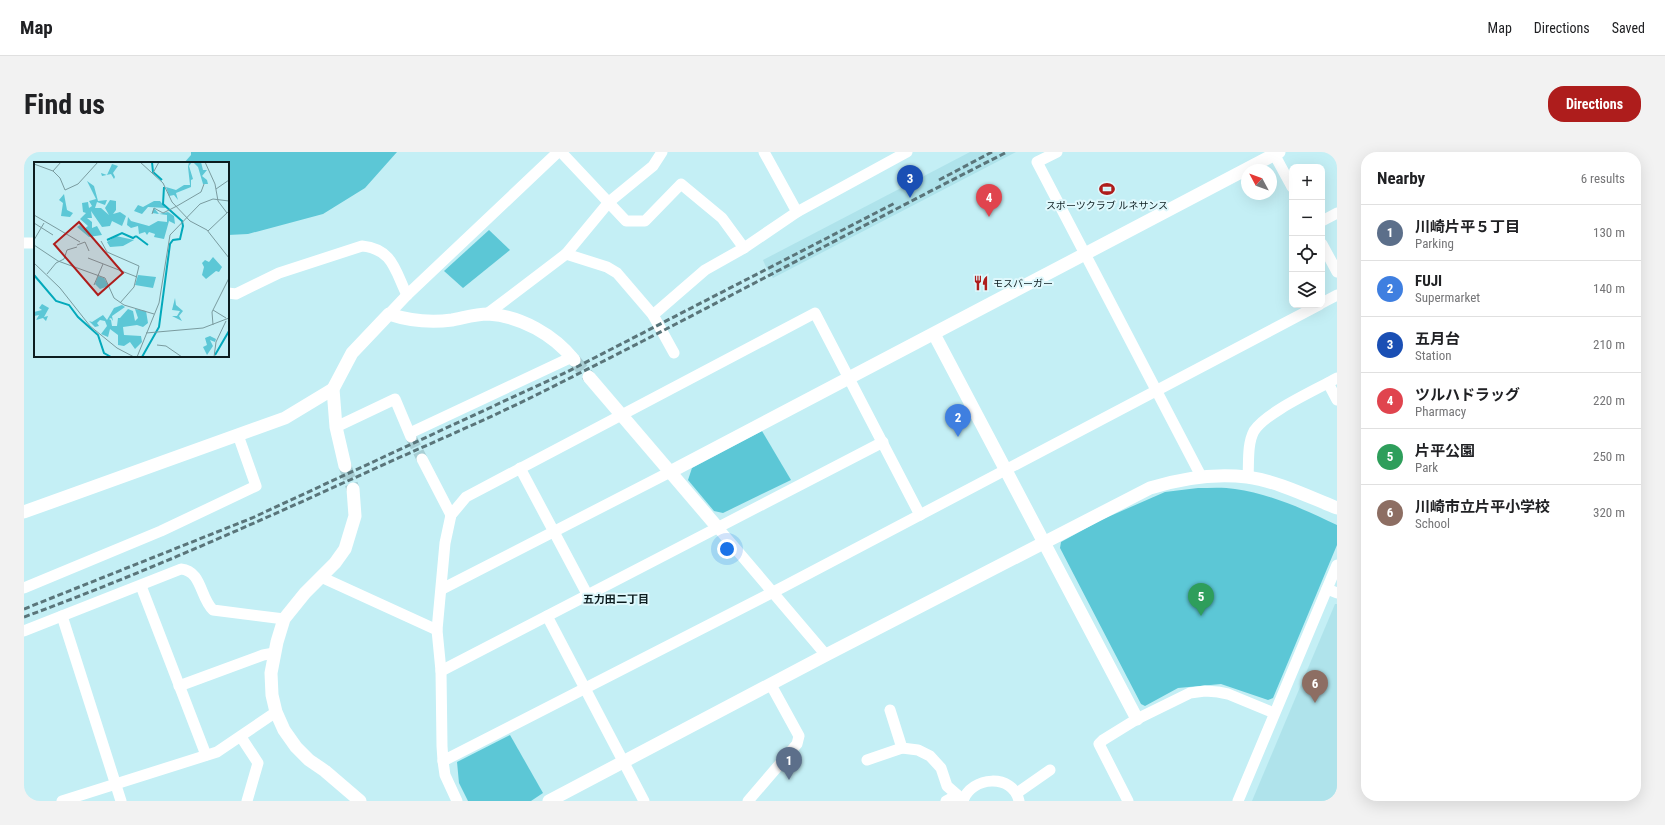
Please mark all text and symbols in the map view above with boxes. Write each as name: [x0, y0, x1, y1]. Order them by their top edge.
text: Map: [20, 16, 53, 39]
text: Map: [1488, 20, 1512, 36]
text: Directions: [1534, 20, 1590, 36]
text: Saved: [1612, 20, 1645, 36]
button: Directions: [1548, 86, 1641, 122]
text: Find us: [24, 88, 105, 121]
inset map: [34, 162, 229, 357]
north arrow: [1241, 164, 1277, 200]
map controls: [1289, 164, 1325, 308]
button: +: [1289, 164, 1325, 200]
pin: 3: [897, 165, 923, 198]
text: Nearby: [1377, 168, 1425, 188]
text: 6 results: [1581, 171, 1625, 186]
sports icon: スポーツクラブ ルネサンス: [1098, 180, 1116, 198]
pin: 4: [976, 184, 1002, 217]
place label: スポーツクラブ ルネサンス: [1046, 200, 1168, 211]
button: −: [1289, 200, 1325, 236]
text: 川崎片平５丁目: [1415, 218, 1520, 236]
text: 1: [1387, 225, 1393, 240]
text: 130 m: [1593, 225, 1625, 240]
button: locate: [1289, 236, 1325, 272]
text: Parking: [1415, 236, 1454, 251]
button: layers: [1289, 272, 1325, 308]
text: FUJI: [1415, 272, 1442, 290]
restaurant icon: モスバーガー: [972, 274, 990, 292]
place label: モスバーガー: [993, 278, 1053, 289]
text: 2: [1387, 281, 1393, 296]
text: 140 m: [1593, 281, 1625, 296]
text: Supermarket: [1415, 290, 1480, 305]
text: 五月台: [1415, 330, 1460, 348]
text: 3: [1387, 337, 1393, 352]
text: 210 m: [1593, 337, 1625, 352]
text: Station: [1415, 348, 1451, 363]
text: ツルハドラッグ: [1415, 386, 1520, 404]
text: 4: [1387, 393, 1393, 408]
text: 220 m: [1593, 393, 1625, 408]
pin: 2: [945, 404, 971, 437]
text: Pharmacy: [1415, 404, 1466, 419]
text: 片平公園: [1415, 442, 1475, 460]
text: 5: [1387, 449, 1393, 464]
text: 250 m: [1593, 449, 1625, 464]
text: Park: [1415, 460, 1438, 475]
text: 川崎市立片平小学校: [1415, 498, 1550, 516]
text: 6: [1387, 505, 1393, 520]
text: 320 m: [1593, 505, 1625, 520]
text: School: [1415, 516, 1450, 531]
your location: [717, 539, 737, 559]
pin: 5: [1188, 583, 1214, 616]
district label: 五力田二丁目: [583, 593, 649, 606]
pin: 6: [1302, 670, 1328, 703]
pin: 1: [776, 747, 802, 780]

